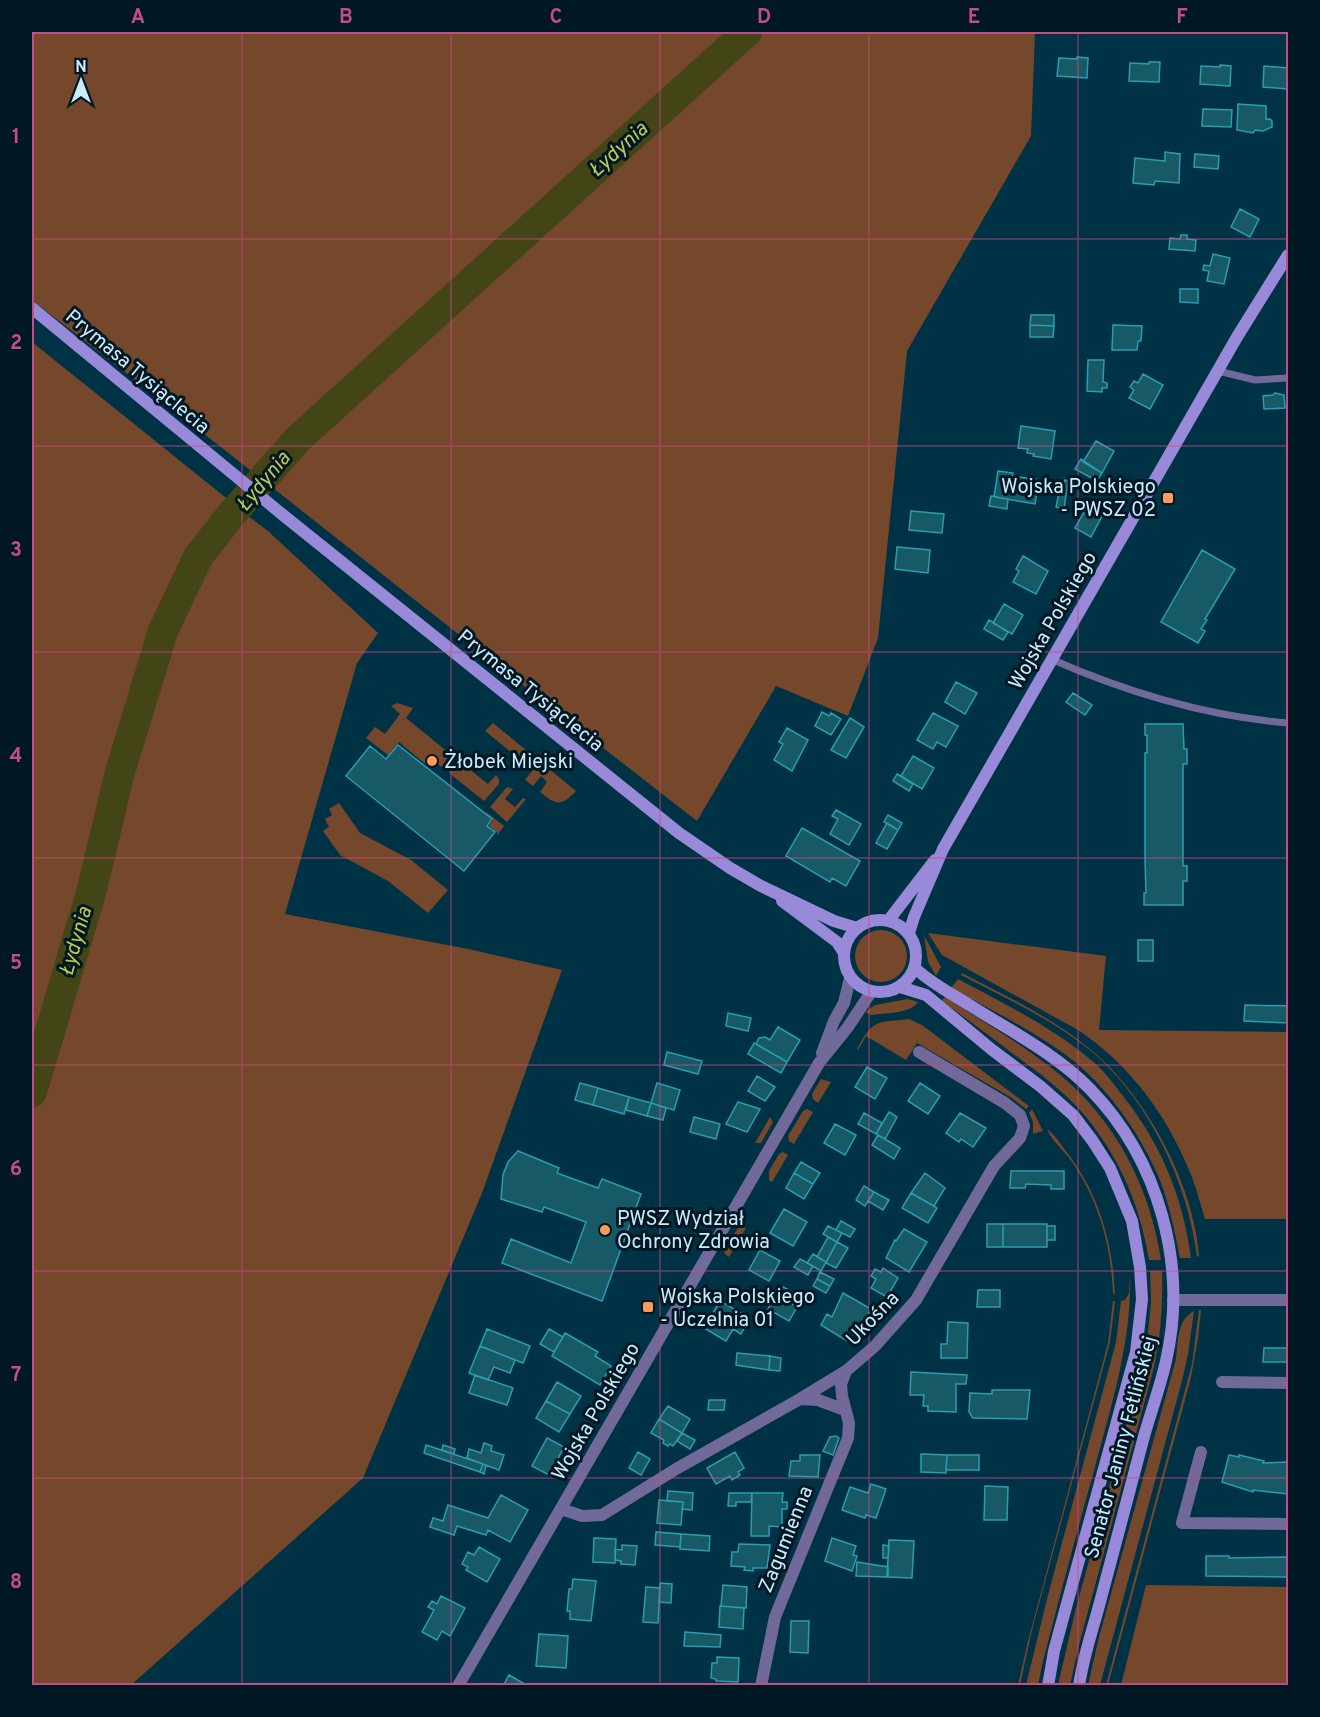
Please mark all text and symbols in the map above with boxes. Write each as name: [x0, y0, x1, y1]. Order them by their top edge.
text: A: [131, 5, 145, 31]
text: B: [339, 5, 353, 31]
text: C: [550, 5, 562, 31]
text: D: [757, 5, 771, 31]
text: E: [968, 5, 980, 31]
text: F: [1176, 5, 1188, 31]
north arrow: [51, 51, 111, 111]
text: N: [75, 58, 87, 78]
water label: Łydynia: [584, 116, 654, 184]
text: 1: [12, 125, 20, 151]
street label: Prymasa Tysiąclecia: [59, 304, 214, 441]
text: 2: [10, 331, 22, 357]
water label: Łydynia: [231, 446, 297, 518]
place label: Wojska Polskiego - PWSZ 02: [1001, 475, 1156, 524]
marker: Wojska Polskiego - PWSZ 02: [1161, 491, 1175, 505]
text: 3: [10, 538, 22, 564]
street label: Wojska Polskiego: [1004, 547, 1104, 695]
street label: Prymasa Tysiąclecia: [451, 625, 608, 759]
text: 4: [10, 744, 22, 770]
place label: Żłobek Miejski: [444, 749, 573, 776]
marker: Żłobek Miejski: [425, 754, 439, 768]
water label: Łydynia: [54, 904, 99, 979]
text: 5: [10, 951, 22, 977]
text: 6: [10, 1157, 22, 1183]
place label: PWSZ Wydział Ochrony Zdrowia: [617, 1207, 770, 1256]
marker: PWSZ Wydział Ochrony Zdrowia: [598, 1223, 612, 1237]
place label: Wojska Polskiego - Uczelnia 01: [660, 1285, 815, 1334]
street label: Ukośna: [841, 1287, 906, 1352]
marker: Wojska Polskiego - Uczelnia 01: [641, 1300, 655, 1314]
street label: Senator Janiny Fetlińskiej: [1080, 1333, 1164, 1562]
street label: Wojska Polskiego: [547, 1338, 647, 1486]
text: 7: [11, 1363, 21, 1389]
street label: Zagumienna: [754, 1483, 820, 1597]
text: 8: [10, 1570, 22, 1596]

